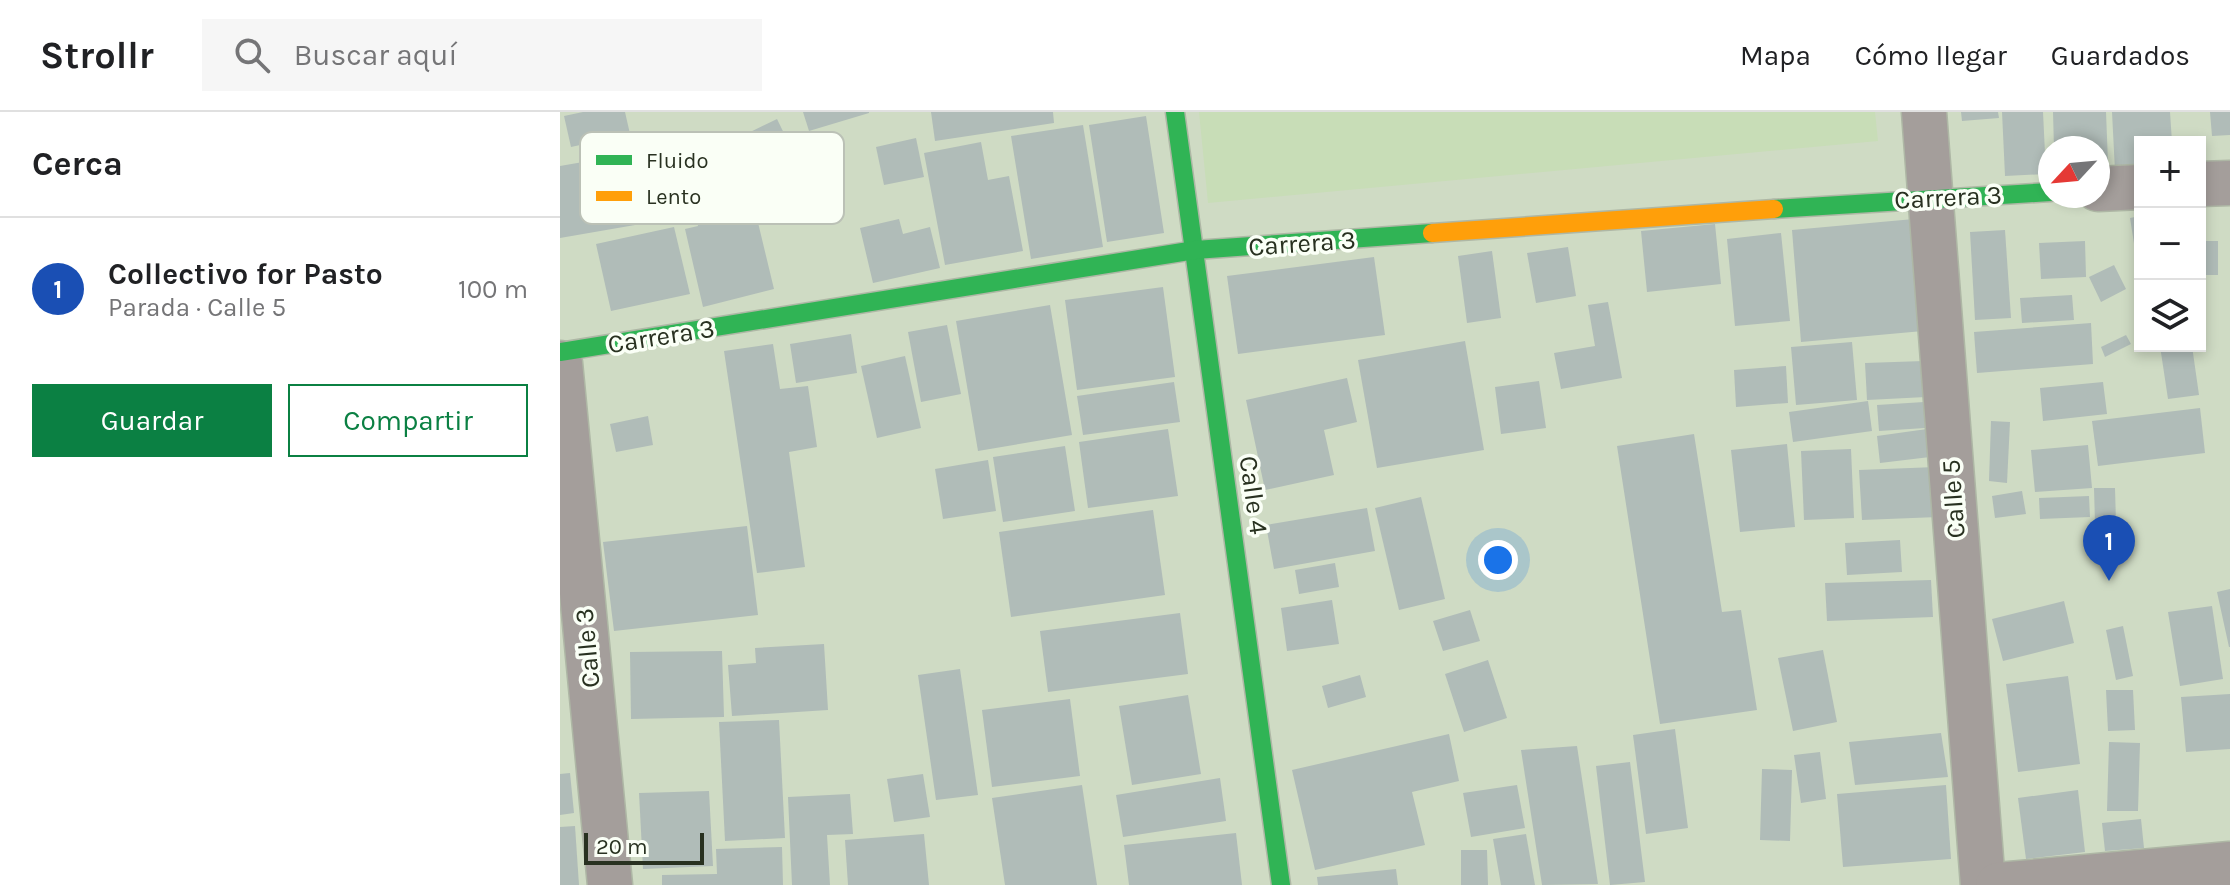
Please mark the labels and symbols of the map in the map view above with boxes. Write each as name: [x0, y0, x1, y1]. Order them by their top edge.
legend: [580, 132, 844, 224]
north arrow: [2038, 136, 2110, 208]
text: Fluido: [646, 148, 709, 174]
street label: Carrera 3: [1893, 179, 2003, 216]
text: Lento: [646, 184, 701, 210]
street label: Carrera 3: [1247, 224, 1357, 263]
street label: Carrera 3: [605, 313, 717, 360]
street label: Calle 4: [1233, 454, 1274, 536]
street label: Calle 5: [1935, 458, 1972, 539]
pin: 1: [2083, 515, 2135, 581]
your location: [1478, 540, 1518, 580]
street label: Calle 3: [569, 607, 606, 689]
scale bar: [584, 829, 704, 865]

